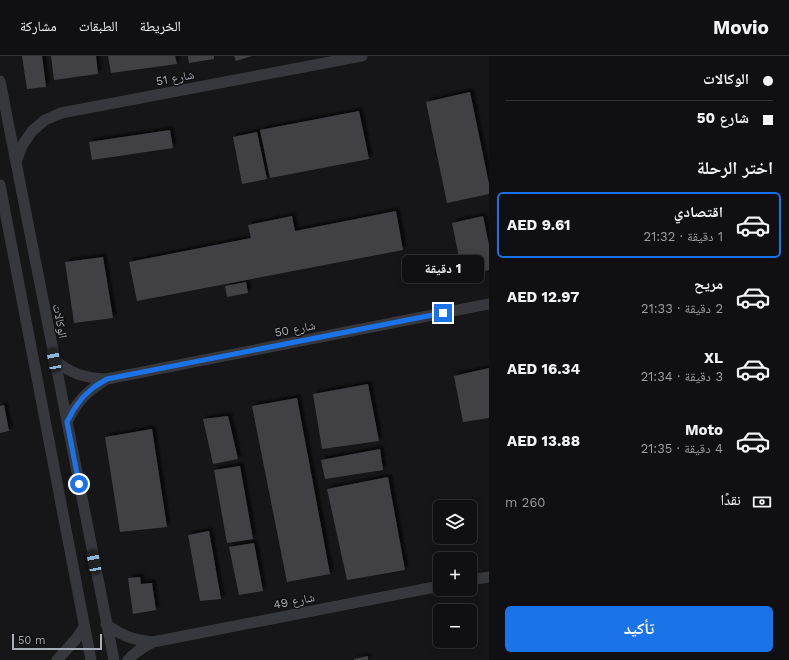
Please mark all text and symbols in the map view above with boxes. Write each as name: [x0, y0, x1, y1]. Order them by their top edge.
text: Movio: [713, 16, 769, 39]
text: مشاركة: [20, 18, 57, 34]
text: الطبقات: [79, 18, 118, 34]
text: الخريطة: [140, 18, 181, 34]
street label: شارع 51: [155, 67, 196, 90]
text: الوكالات: [703, 70, 749, 88]
text: شارع 50: [697, 109, 749, 127]
text: اختر الرحلة: [697, 157, 773, 178]
text: اقتصادي: [674, 203, 723, 221]
icon: car: [735, 207, 771, 243]
text: AED 9.61: [507, 216, 571, 234]
text: 1 دقيقة · 21:32: [644, 229, 723, 244]
callout: 1 دقيقة: [402, 255, 484, 283]
text: 1 دقيقة: [425, 261, 461, 276]
text: مريح: [694, 275, 723, 293]
icon: car: [735, 279, 771, 315]
text: AED 12.97: [507, 288, 579, 306]
text: 2 دقيقة · 21:33: [641, 301, 723, 316]
street label: الوكالات: [50, 303, 70, 339]
route end: [434, 304, 452, 322]
street label: شارع 50: [273, 318, 317, 341]
car: [46, 347, 62, 373]
text: XL: [704, 349, 723, 367]
icon: car: [735, 351, 771, 387]
text: AED 16.34: [507, 360, 580, 378]
text: 3 دقيقة · 21:34: [641, 369, 723, 384]
text: Moto: [685, 421, 723, 439]
icon: car: [735, 423, 771, 459]
text: AED 13.88: [507, 432, 580, 450]
text: 4 دقيقة · 21:35: [641, 441, 723, 456]
route start: [70, 475, 88, 493]
text: نقدًا: [720, 491, 741, 509]
icon: cash: [751, 491, 773, 513]
text: 260 m: [505, 495, 545, 510]
map controls: [433, 500, 477, 648]
button: layers: [433, 500, 477, 544]
car: [86, 549, 102, 575]
button: +: [433, 552, 477, 596]
street label: شارع 49: [272, 590, 316, 613]
button: −: [433, 604, 477, 648]
button: تأكيد: [505, 606, 773, 652]
scale bar: [12, 632, 102, 651]
text: 50 m: [18, 634, 45, 647]

